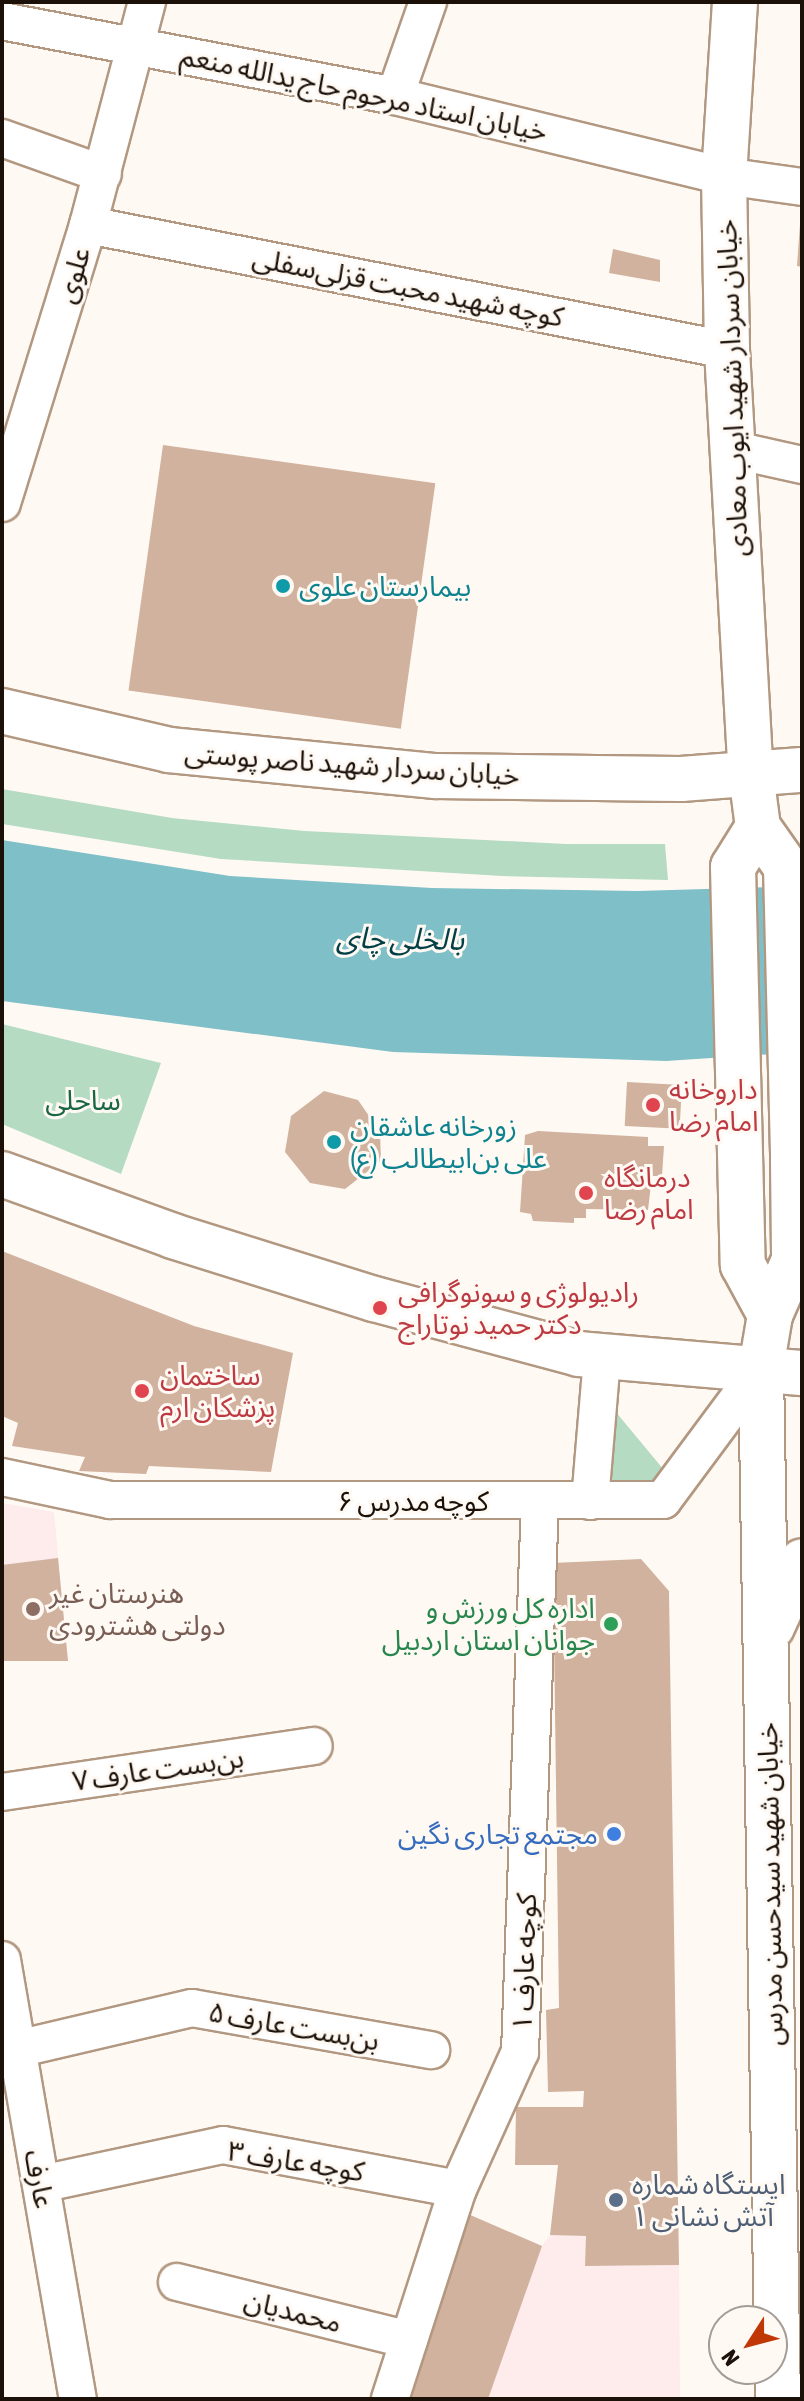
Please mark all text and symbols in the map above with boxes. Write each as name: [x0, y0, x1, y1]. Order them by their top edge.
street label: خیابان استاد مرحوم حاج یدالله منعم: [178, 38, 550, 148]
street label: خیابان سردار شهید ایوب معادی: [709, 219, 755, 557]
street label: کوچه شهید محبت قزلی‌سفلی: [250, 240, 566, 334]
street label: علوی: [49, 243, 97, 307]
place label: بیمارستان علوی: [299, 569, 471, 603]
marker: بیمارستان علوی: [274, 577, 292, 595]
street label: خیابان سردار شهید ناصر پوستی: [183, 736, 521, 792]
water label: بالخلی چای: [336, 919, 464, 957]
place label: داروخانه امام رضا: [669, 1072, 759, 1138]
park label: ساحلی: [45, 1083, 121, 1117]
marker: داروخانه امام رضا: [644, 1096, 662, 1114]
place label: زورخانه عاشقان علی بن‌ابیطالب (ع): [350, 1109, 547, 1175]
marker: زورخانه عاشقان علی بن‌ابیطالب (ع): [325, 1133, 343, 1151]
place label: درمانگاه امام رضا: [604, 1160, 694, 1226]
marker: درمانگاه امام رضا: [575, 1182, 597, 1204]
place label: رادیولوژی و سونوگرافی دکتر حمید نوتاراج: [398, 1275, 639, 1341]
marker: رادیولوژی و سونوگرافی دکتر حمید نوتاراج: [369, 1297, 391, 1319]
place label: ساختمان پزشکان ارم: [160, 1358, 275, 1424]
marker: ساختمان پزشکان ارم: [131, 1380, 153, 1402]
street label: کوچه مدرس ۶: [337, 1484, 489, 1518]
place label: هنرستان غیر دولتی هشترودی: [49, 1576, 226, 1642]
place label: اداره کل ورزش و جوانان استان اردبیل: [382, 1591, 595, 1657]
marker: هنرستان غیر دولتی هشترودی: [24, 1600, 42, 1618]
marker: اداره کل ورزش و جوانان استان اردبیل: [602, 1615, 620, 1633]
street label: خیابان شهید سیدحسن مدرس: [750, 1722, 790, 2046]
street label: بن‌بست عارف ۷: [70, 1740, 246, 1798]
place label: مجتمع تجاری نگین: [398, 1817, 598, 1851]
marker: مجتمع تجاری نگین: [605, 1825, 623, 1843]
street label: کوچه عارف ۱: [505, 1893, 543, 2031]
street label: بن‌بست عارف ۵: [206, 1994, 382, 2058]
street label: کوچه عارف ۳: [225, 2134, 367, 2188]
street label: عارف: [18, 2147, 62, 2211]
place label: ایستگاه شماره ۱ آتش نشانی: [632, 2167, 786, 2233]
marker: ایستگاه شماره ۱ آتش نشانی: [607, 2191, 625, 2209]
street label: محمدیان: [241, 2283, 345, 2339]
north arrow: [708, 2305, 788, 2385]
text: N: [716, 2345, 745, 2371]

